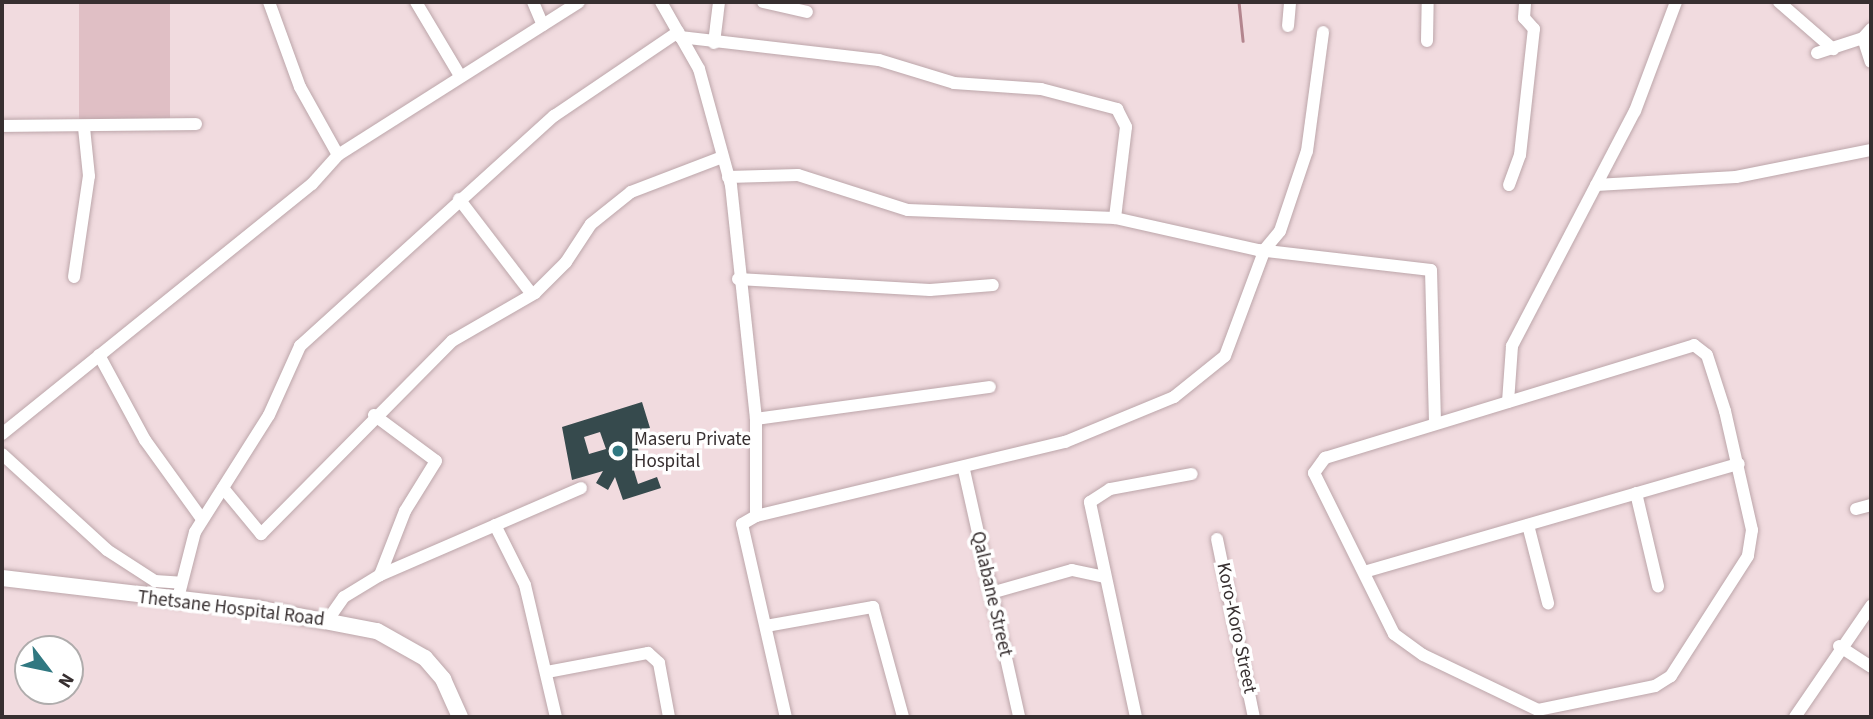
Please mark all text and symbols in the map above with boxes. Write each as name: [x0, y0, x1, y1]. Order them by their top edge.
place label: Maseru Private Hospital: [634, 429, 751, 473]
marker: Maseru Private Hospital: [608, 441, 628, 461]
street label: Qalabane Street: [966, 529, 1016, 659]
street label: Koro-Koro Street: [1211, 561, 1261, 695]
street label: Thetsane Hospital Road: [136, 586, 326, 632]
north arrow: [14, 635, 84, 705]
text: N: [51, 668, 80, 693]

